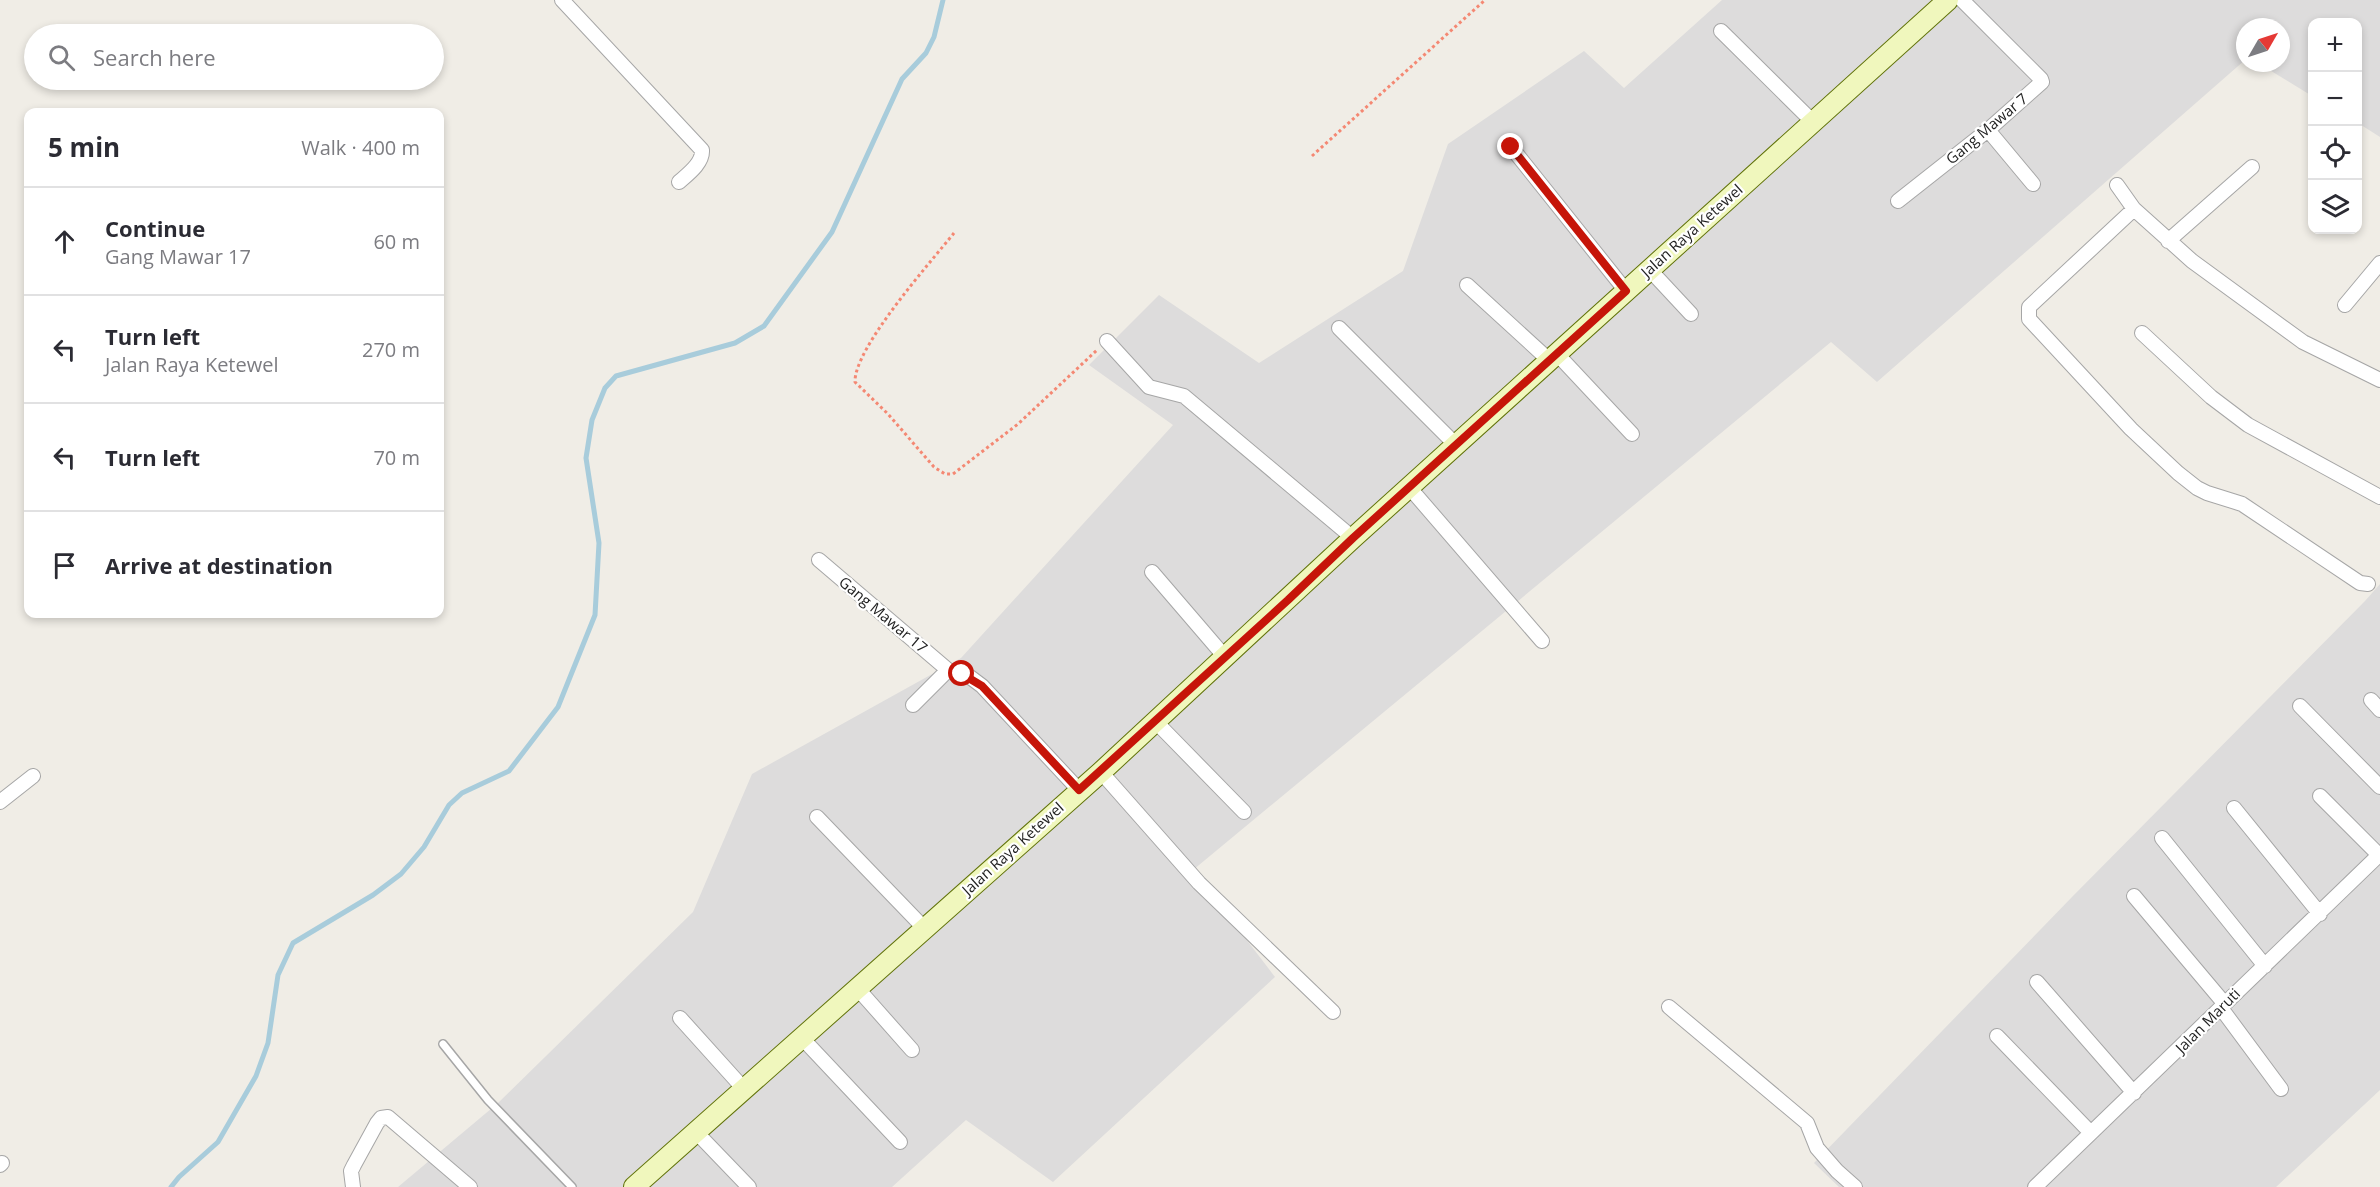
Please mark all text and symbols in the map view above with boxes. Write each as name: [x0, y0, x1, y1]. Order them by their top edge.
north arrow: [2236, 18, 2290, 72]
map controls: [2308, 18, 2362, 234]
button: +: [2308, 18, 2362, 72]
search box: [24, 24, 444, 90]
icon: search: [45, 41, 78, 74]
text: Search here: [93, 42, 216, 72]
button: −: [2308, 72, 2362, 126]
street label: Gang Mawar 7: [1941, 88, 2031, 168]
button: locate: [2308, 126, 2362, 180]
text: 5 min: [48, 129, 120, 165]
route end: [1497, 133, 1523, 159]
text: Walk · 400 m: [301, 134, 420, 161]
street label: Jalan Raya Ketewel: [1635, 179, 1746, 283]
button: layers: [2308, 180, 2362, 234]
text: Continue: [105, 213, 205, 243]
icon: ahead: [48, 225, 81, 258]
text: 60 m: [373, 228, 420, 255]
text: Gang Mawar 17: [105, 243, 251, 270]
text: Turn left: [105, 321, 200, 351]
icon: left: [48, 333, 81, 366]
text: 270 m: [362, 336, 420, 363]
text: Jalan Raya Ketewel: [105, 351, 279, 378]
icon: left: [48, 441, 81, 474]
text: Turn left: [105, 442, 200, 472]
text: 70 m: [373, 444, 420, 471]
icon: arrive: [48, 549, 81, 582]
text: Arrive at destination: [105, 550, 333, 580]
street label: Gang Mawar 17: [835, 571, 932, 657]
route start: [948, 660, 974, 686]
street label: Jalan Raya Ketewel: [956, 797, 1067, 901]
street label: Jalan Maruti: [2169, 984, 2244, 1058]

